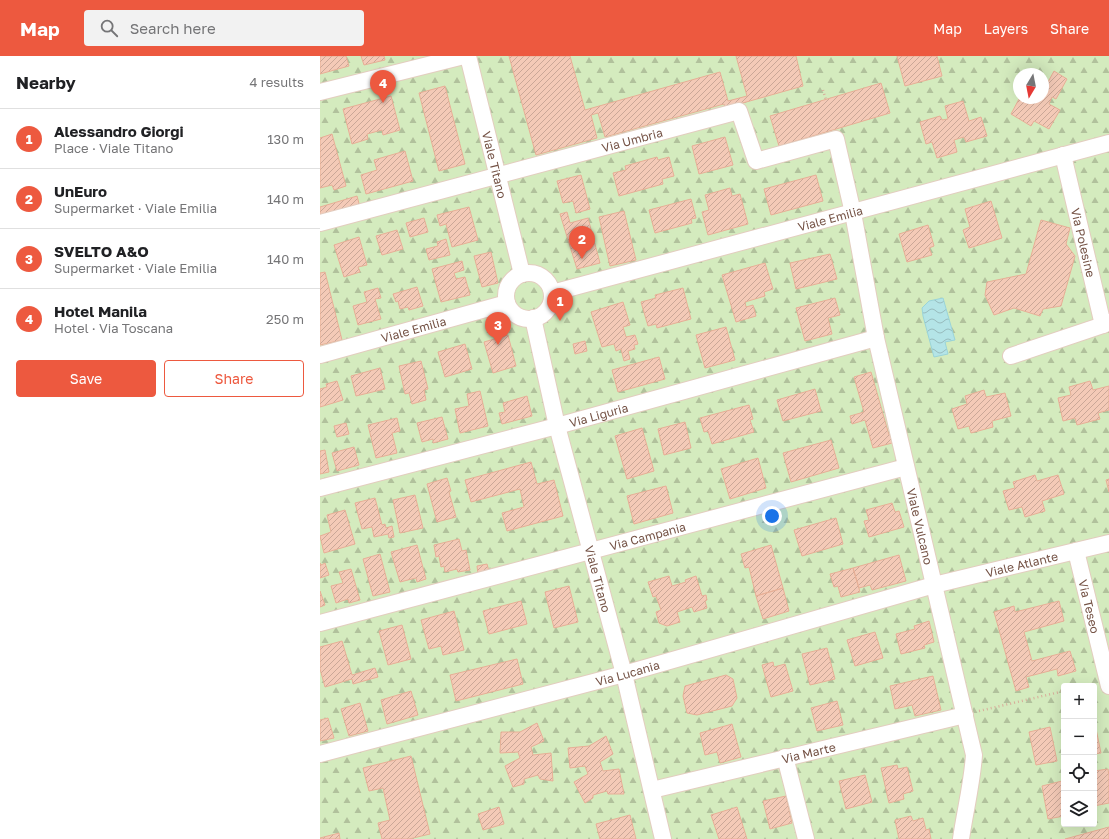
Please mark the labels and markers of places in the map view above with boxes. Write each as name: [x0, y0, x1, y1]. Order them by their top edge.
pin: 4: [370, 70, 396, 103]
pin: 2: [569, 226, 595, 259]
pin: 1: [547, 288, 573, 321]
pin: 3: [485, 312, 511, 345]

